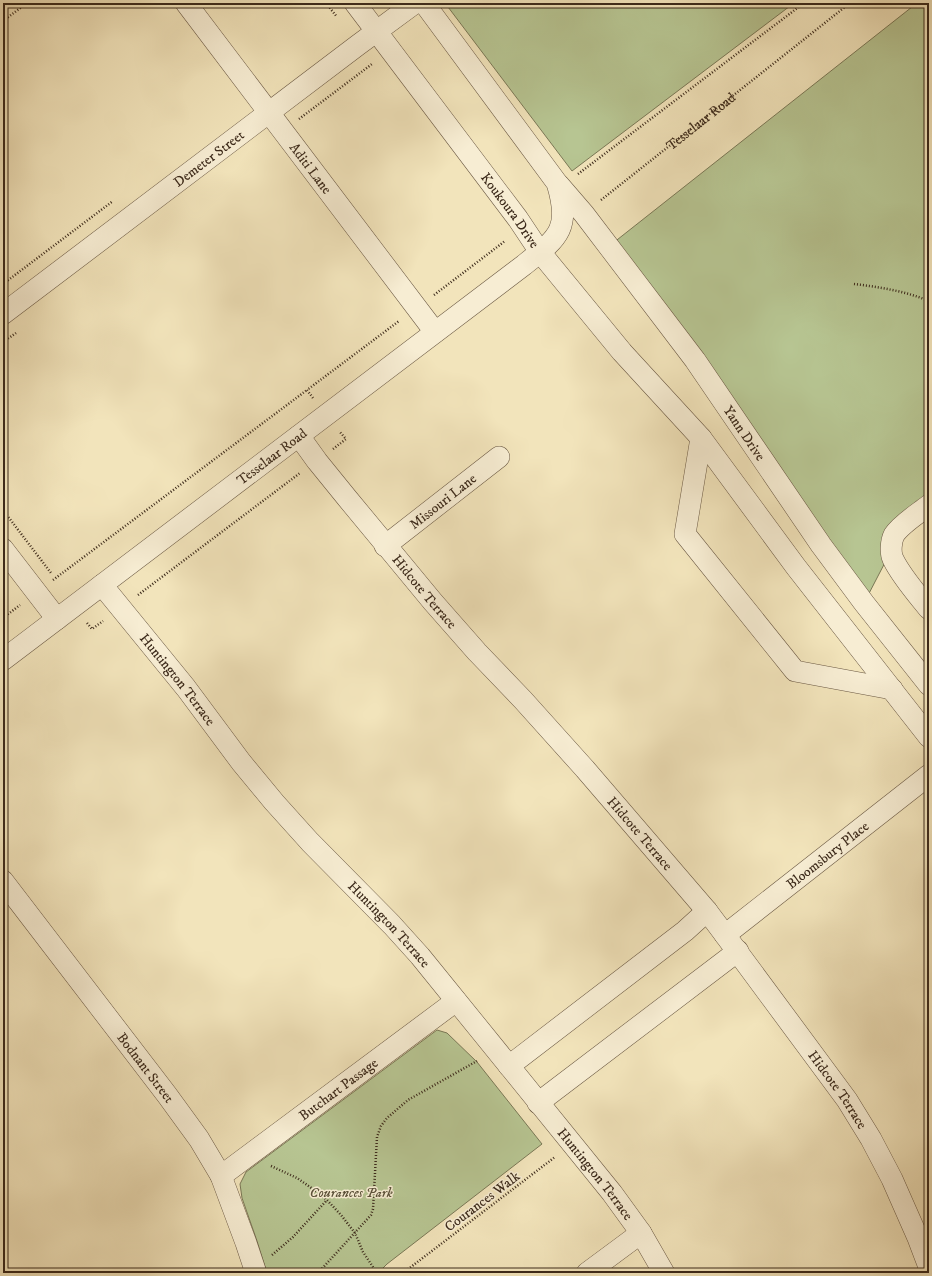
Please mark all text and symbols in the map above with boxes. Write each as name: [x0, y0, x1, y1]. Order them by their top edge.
street label: Tesselaar Road: [663, 89, 740, 155]
street label: Demeter Street: [170, 126, 249, 192]
street label: Aditi Lane: [285, 139, 335, 198]
street label: Koukoura Drive: [476, 169, 543, 252]
street label: Yann Drive: [719, 403, 769, 465]
street label: Tesselaar Road: [233, 425, 311, 490]
street label: Missouri Lane: [406, 470, 481, 534]
street label: Hidcote Terrace: [388, 551, 461, 633]
street label: Huntington Terrace: [135, 630, 219, 730]
street label: Hidcote Terrace: [603, 793, 676, 875]
street label: Bloomsbury Place: [783, 817, 873, 894]
street label: Huntington Terrace: [344, 878, 434, 972]
street label: Bodnant Street: [113, 1029, 178, 1107]
street label: Hidcote Terrace: [804, 1047, 871, 1133]
street label: Butchart Passage: [296, 1054, 382, 1125]
street label: Huntington Terrace: [553, 1125, 637, 1224]
street label: Courances Walk: [441, 1168, 524, 1236]
park label: Courances Park: [310, 1184, 393, 1202]

